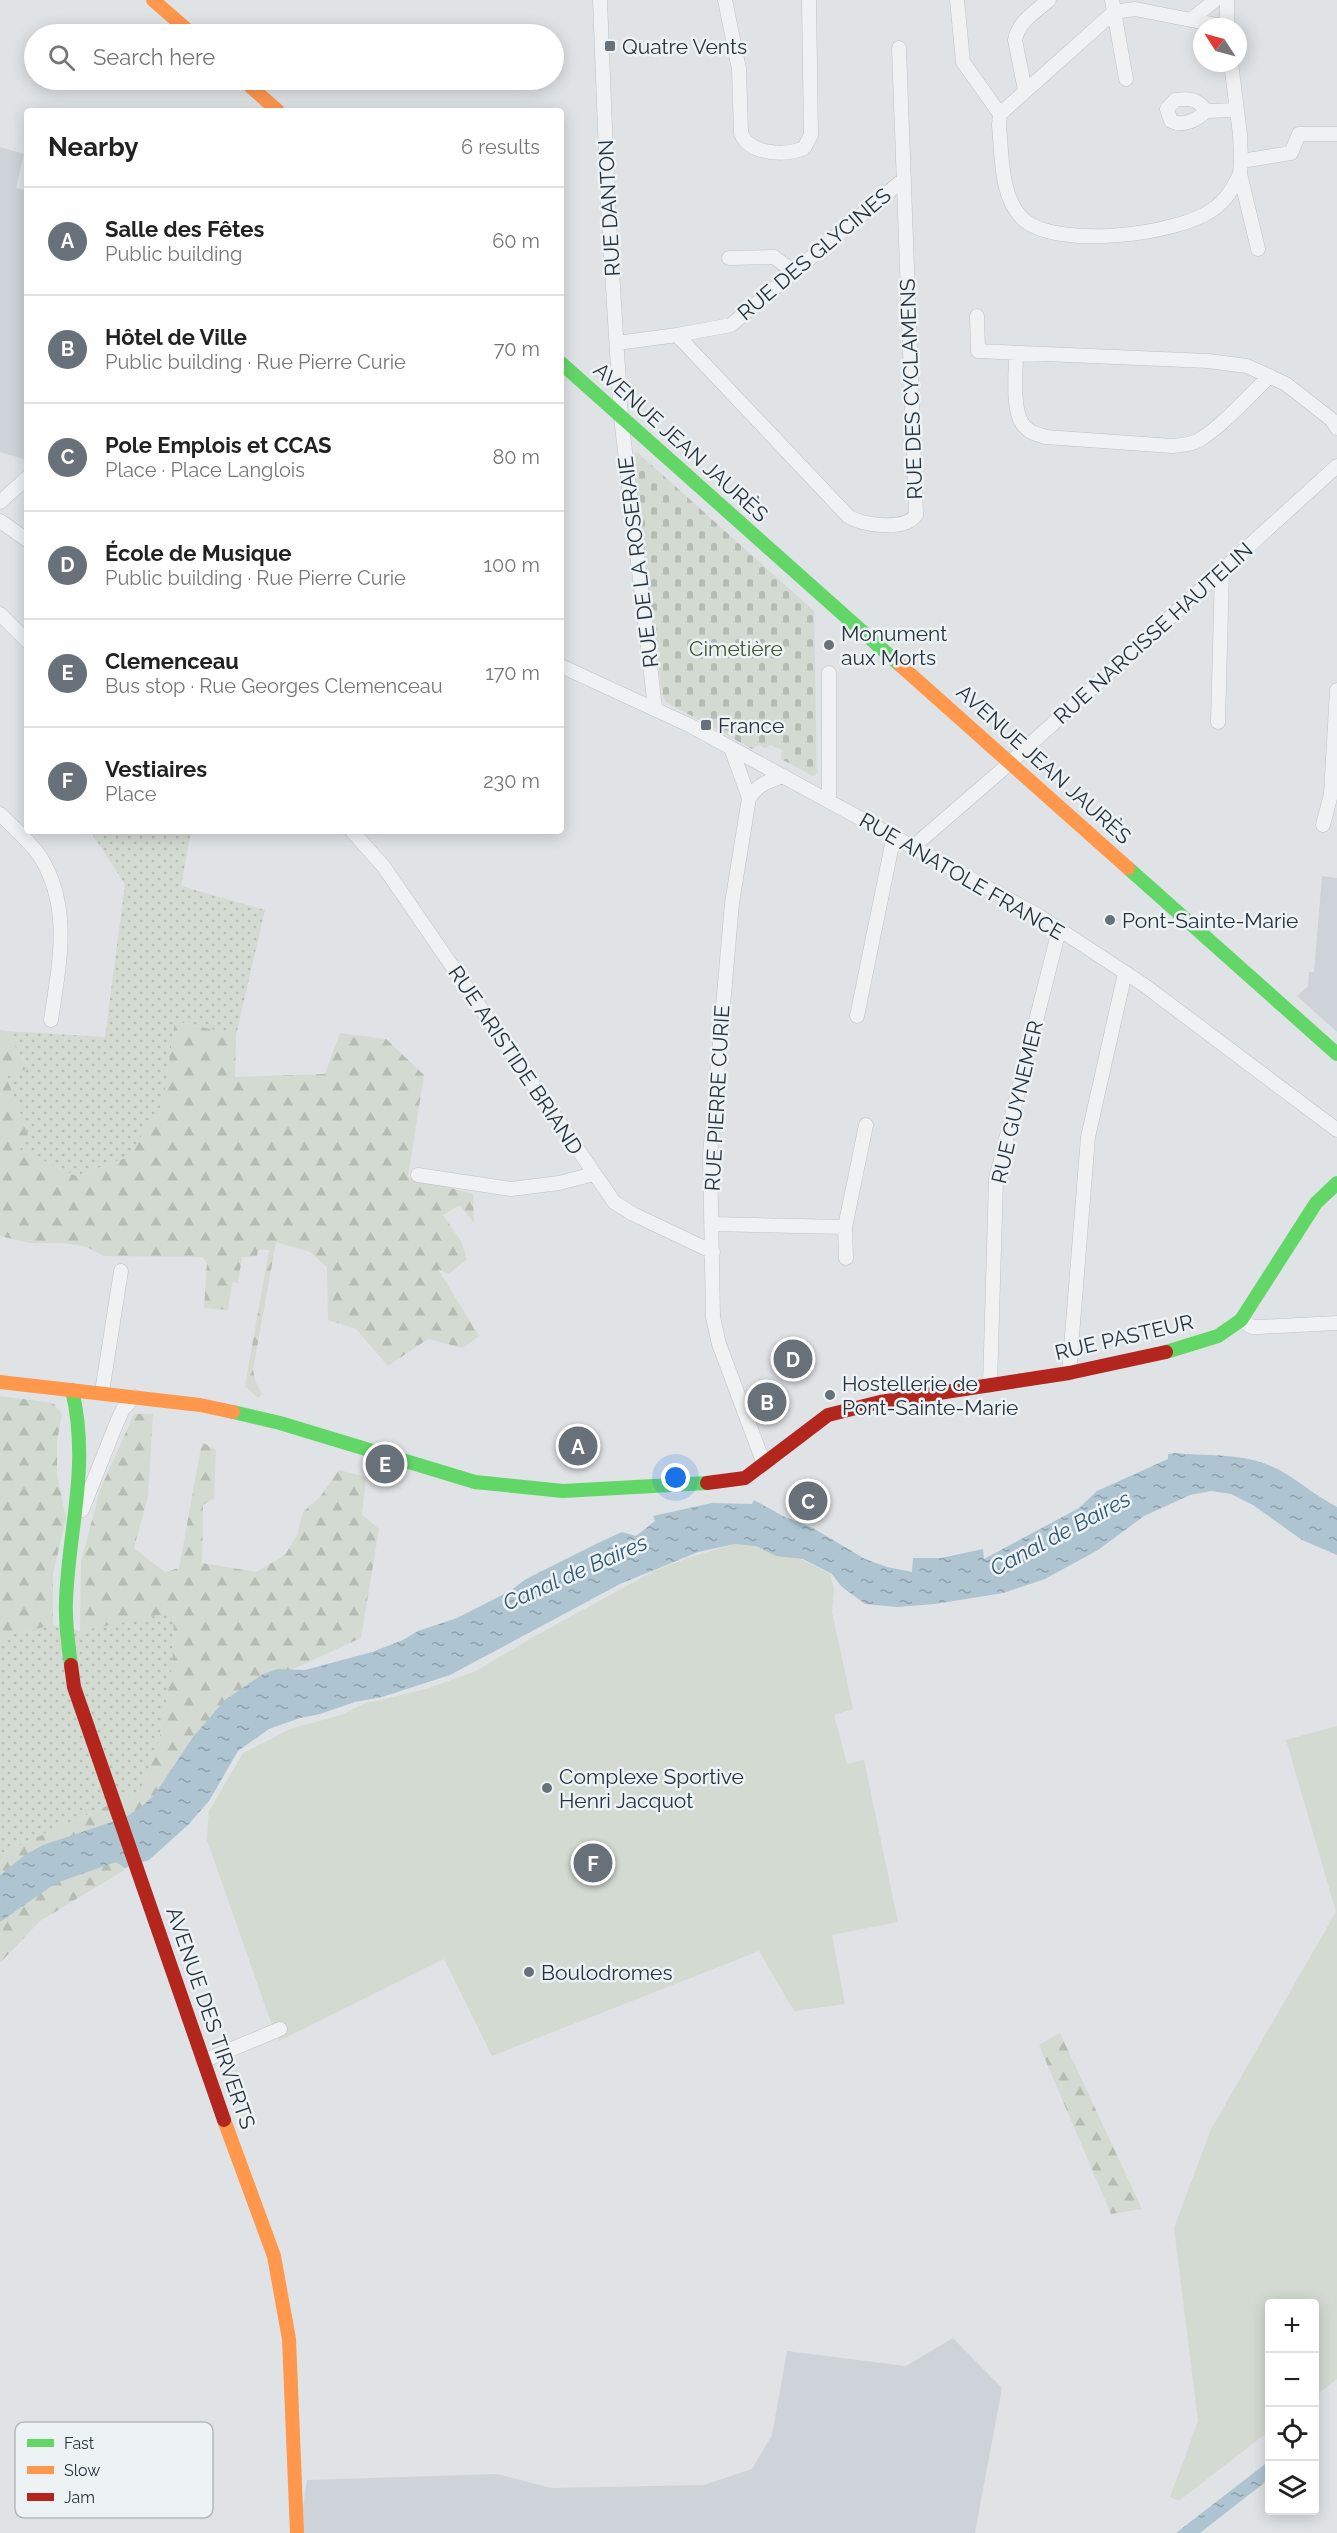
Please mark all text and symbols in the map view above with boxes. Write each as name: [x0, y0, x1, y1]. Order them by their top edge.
north arrow: [1193, 18, 1247, 72]
search box: [24, 24, 564, 90]
place label: Quatre Vents: [622, 34, 747, 59]
marker: Quatre Vents: [603, 39, 617, 53]
icon: search: [45, 41, 78, 74]
text: Search here: [93, 44, 215, 70]
text: Nearby: [48, 132, 138, 162]
text: 6 results: [461, 135, 540, 159]
street label: RUE DANTON: [593, 139, 625, 277]
street label: RUE DES GLYCINES: [732, 182, 896, 325]
text: Salle des Fêtes: [105, 216, 264, 242]
text: A: [61, 229, 74, 253]
text: 60 m: [492, 229, 540, 253]
text: Public building: [105, 242, 242, 266]
street label: RUE DES CYCLAMENS: [895, 278, 927, 500]
text: Hôtel de Ville: [105, 324, 247, 350]
text: B: [61, 337, 74, 361]
text: 70 m: [494, 337, 540, 361]
text: Public building · Rue Pierre Curie: [105, 350, 406, 374]
street label: AVENUE JEAN JAURÈS: [589, 357, 774, 527]
text: Pole Emplois et CCAS: [105, 432, 332, 458]
text: C: [61, 445, 74, 469]
text: 80 m: [492, 445, 540, 469]
street label: RUE DE LA ROSERAIE: [613, 455, 663, 669]
text: Place · Place Langlois: [105, 458, 305, 482]
street label: RUE NARCISSE HAUTELIN: [1048, 537, 1258, 729]
text: École de Musique: [105, 540, 292, 566]
text: D: [60, 553, 75, 577]
text: 100 m: [483, 553, 540, 577]
text: Public building · Rue Pierre Curie: [105, 566, 406, 590]
place label: Monument aux Morts: [841, 621, 947, 670]
park label: Cimetière: [689, 636, 783, 661]
marker: Monument aux Morts: [822, 638, 836, 652]
text: Clemenceau: [105, 648, 239, 674]
text: E: [61, 661, 74, 685]
text: 170 m: [485, 661, 540, 685]
text: Bus stop · Rue Georges Clemenceau: [105, 674, 443, 698]
street label: AVENUE JEAN JAURÈS: [952, 679, 1137, 849]
place label: France: [718, 713, 784, 738]
marker: France: [699, 718, 713, 732]
text: Vestiaires: [105, 756, 207, 782]
text: F: [62, 769, 73, 793]
text: 230 m: [483, 769, 540, 793]
text: Place: [105, 782, 156, 806]
street label: RUE ANATOLE FRANCE: [855, 807, 1069, 945]
place label: Pont-Sainte-Marie: [1122, 908, 1298, 933]
marker: Pont-Sainte-Marie: [1103, 913, 1117, 927]
street label: RUE ARISTIDE BRIAND: [443, 961, 589, 1159]
street label: RUE PIERRE CURIE: [700, 1004, 734, 1192]
street label: RUE GUYNEMER: [986, 1018, 1048, 1186]
street label: RUE PASTEUR: [1052, 1309, 1196, 1365]
pin: D: [774, 1336, 812, 1382]
place label: Hostellerie de Pont-Sainte-Marie: [842, 1371, 1018, 1420]
pin: B: [748, 1380, 786, 1424]
marker: Hostellerie de Pont-Sainte-Marie: [823, 1388, 837, 1402]
pin: A: [558, 1424, 598, 1468]
pin: E: [366, 1442, 404, 1486]
your location: [661, 1463, 690, 1492]
pin: C: [788, 1478, 828, 1524]
water label: Canal de Baires: [985, 1485, 1135, 1581]
water label: Canal de Baires: [499, 1529, 651, 1615]
place label: Complexe Sportive Henri Jacquot: [559, 1764, 744, 1813]
marker: Complexe Sportive Henri Jacquot: [540, 1781, 554, 1795]
pin: F: [574, 1840, 612, 1886]
street label: AVENUE DES TIRVERTS: [161, 1904, 261, 2132]
place label: Boulodromes: [541, 1960, 673, 1985]
marker: Boulodromes: [522, 1965, 536, 1979]
map controls: [1265, 2299, 1319, 2515]
button: +: [1265, 2299, 1319, 2353]
button: −: [1265, 2353, 1319, 2407]
button: locate: [1265, 2407, 1319, 2461]
legend: [15, 2422, 213, 2518]
text: Fast: [64, 2434, 95, 2453]
text: Slow: [64, 2461, 100, 2480]
button: layers: [1265, 2461, 1319, 2515]
text: Jam: [64, 2488, 95, 2507]

